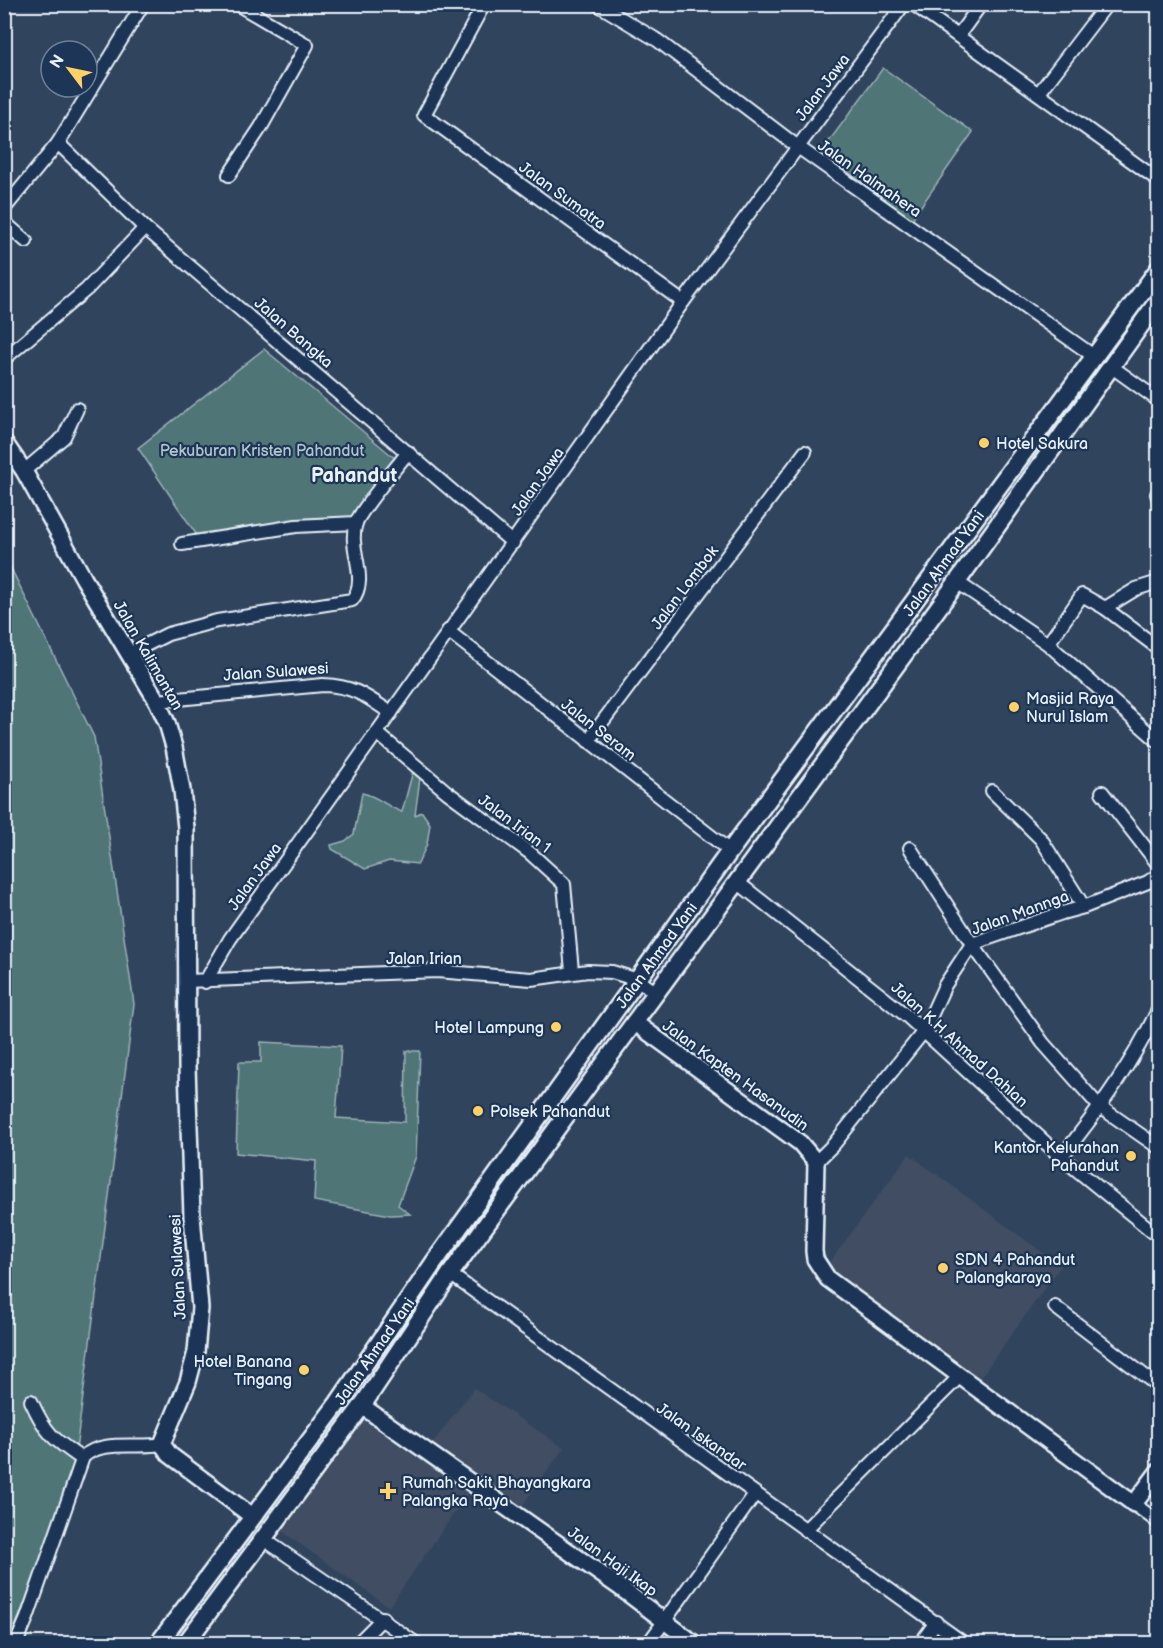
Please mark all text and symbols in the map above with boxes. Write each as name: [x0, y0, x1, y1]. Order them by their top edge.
north arrow: [39, 39, 99, 99]
street label: Jalan Jawa: [792, 51, 855, 125]
text: N: [46, 52, 69, 72]
street label: Jalan Halmahera: [814, 136, 925, 222]
street label: Jalan Sumatra: [515, 158, 609, 234]
street label: Jalan Bangka: [250, 294, 336, 372]
place label: Hotel Sakura: [996, 435, 1088, 454]
marker: Hotel Sakura: [977, 436, 991, 450]
park label: Pekuburan Kristen Pahandut: [160, 442, 364, 461]
street label: Jalan Jawa: [508, 444, 569, 520]
district label: Pahandut: [311, 464, 397, 488]
street label: Jalan Ahmad Yani: [899, 507, 989, 620]
street label: Jalan Lombok: [647, 542, 723, 634]
street label: Jalan Kalimantan: [109, 598, 187, 714]
street label: Jalan Sulawesi: [223, 659, 329, 686]
place label: Masjid Raya Nurul Islam: [1026, 690, 1114, 727]
street label: Jalan Seram: [557, 695, 639, 765]
marker: Masjid Raya Nurul Islam: [1007, 700, 1021, 714]
street label: Jalan Irian 1: [474, 791, 554, 858]
street label: Jalan Jawa: [224, 839, 286, 914]
street label: Jalan Mannga: [969, 887, 1072, 940]
street label: Jalan Ahmad Yani: [612, 899, 702, 1012]
street label: Jalan Irian: [386, 950, 462, 969]
street label: Jalan K.H Ahmad Dahlan: [887, 979, 1031, 1112]
street label: Jalan Kapten Hasanudin: [658, 1017, 812, 1136]
place label: Hotel Lampung: [434, 1019, 544, 1038]
marker: Hotel Lampung: [549, 1020, 563, 1034]
place label: Polsek Pahandut: [490, 1103, 610, 1122]
marker: Polsek Pahandut: [471, 1104, 485, 1118]
place label: Kantor Kelurahan Pahandut: [994, 1139, 1119, 1176]
marker: Kantor Kelurahan Pahandut: [1124, 1149, 1138, 1163]
street label: Jalan Sulawesi: [166, 1214, 191, 1320]
place label: SDN 4 Pahandut Palangkaraya: [955, 1251, 1075, 1288]
marker: SDN 4 Pahandut Palangkaraya: [936, 1261, 950, 1275]
street label: Jalan Ahmad Yani: [331, 1295, 419, 1409]
place label: Hotel Banana Tingang: [193, 1353, 292, 1390]
marker: Hotel Banana Tingang: [297, 1363, 311, 1377]
street label: Jalan Iskandar: [652, 1399, 750, 1475]
place label: Rumah Sakit Bhayangkara Palangka Raya: [402, 1474, 591, 1511]
marker: Rumah Sakit Bhayangkara Palangka Raya: [379, 1482, 397, 1500]
street label: Jalan Haji Ikap: [563, 1523, 661, 1601]

